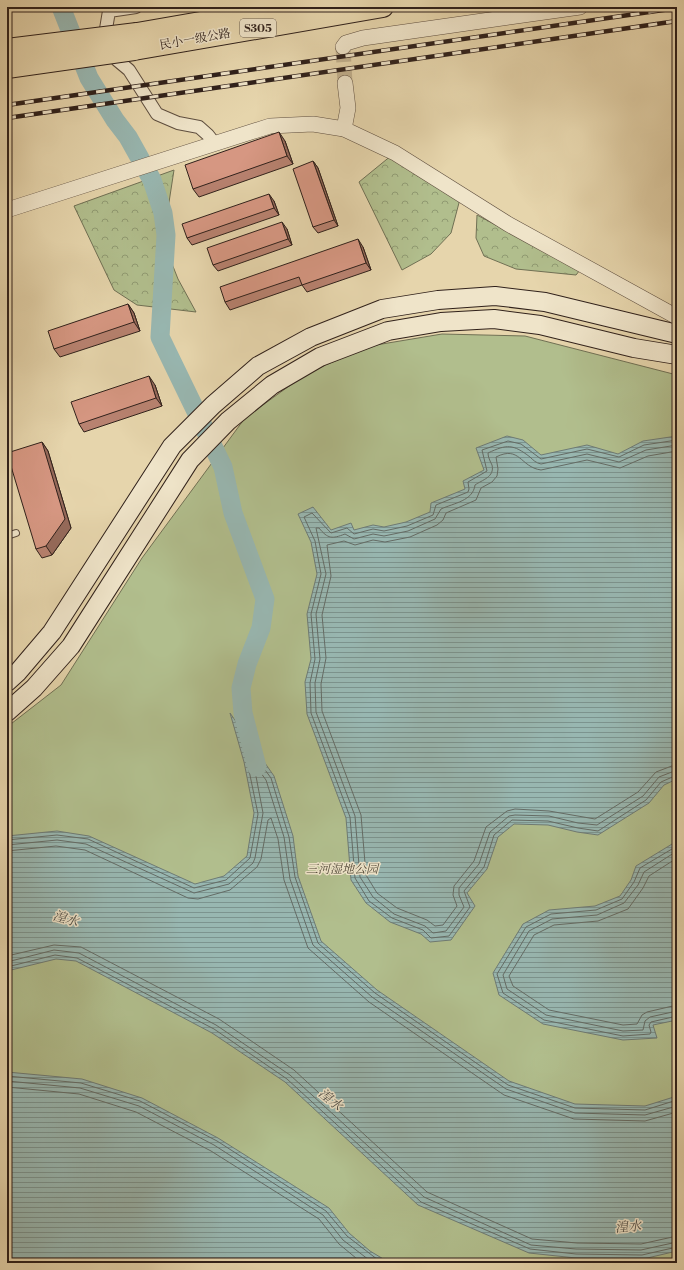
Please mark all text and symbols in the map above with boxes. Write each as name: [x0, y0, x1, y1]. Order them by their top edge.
road number: S305: [240, 19, 276, 37]
street label: 民小一级公路: [158, 26, 232, 53]
park label: 三河湿地公园: [306, 862, 380, 877]
water label: 湟水: [51, 908, 82, 931]
water label: 湟水: [315, 1085, 347, 1116]
water label: 湟水: [614, 1218, 644, 1236]

